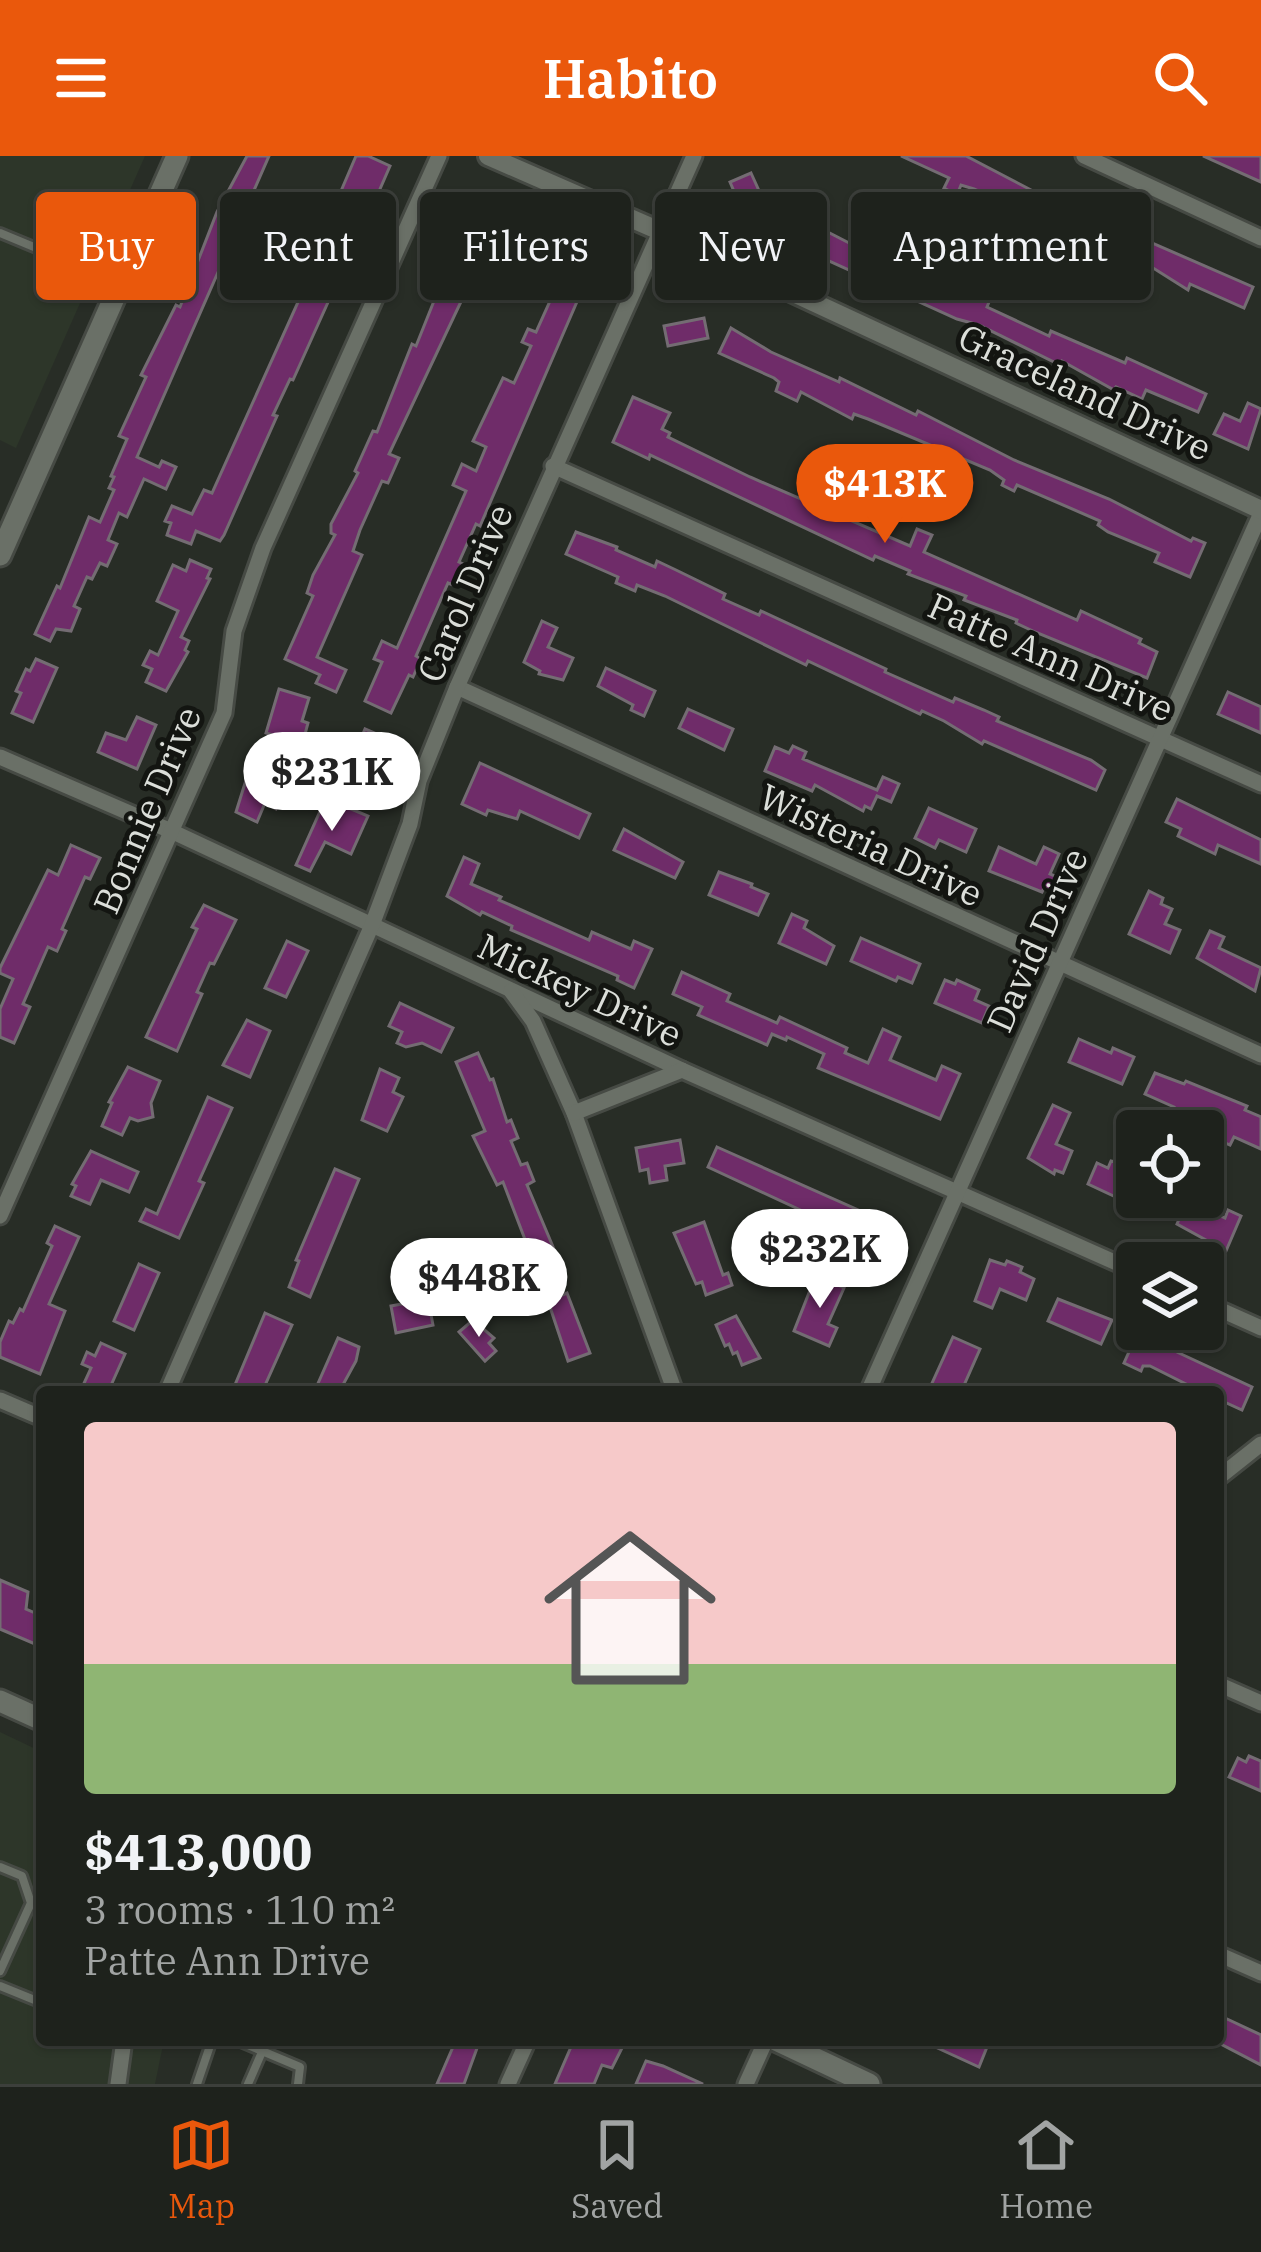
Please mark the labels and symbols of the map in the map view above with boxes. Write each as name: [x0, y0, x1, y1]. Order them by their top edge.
street label: Graceland Drive: [951, 312, 1219, 471]
pin: $413K: [801, 444, 969, 546]
street label: Carol Drive: [406, 497, 523, 689]
street label: Patte Ann Drive: [921, 581, 1181, 732]
street label: Bonnie Drive: [82, 699, 211, 920]
pin: $231K: [248, 732, 416, 834]
street label: Wisteria Drive: [752, 772, 990, 917]
street label: David Drive: [975, 841, 1098, 1039]
street label: Mickey Drive: [471, 922, 690, 1057]
pin: $232K: [736, 1209, 904, 1311]
pin: $448K: [395, 1238, 563, 1340]

